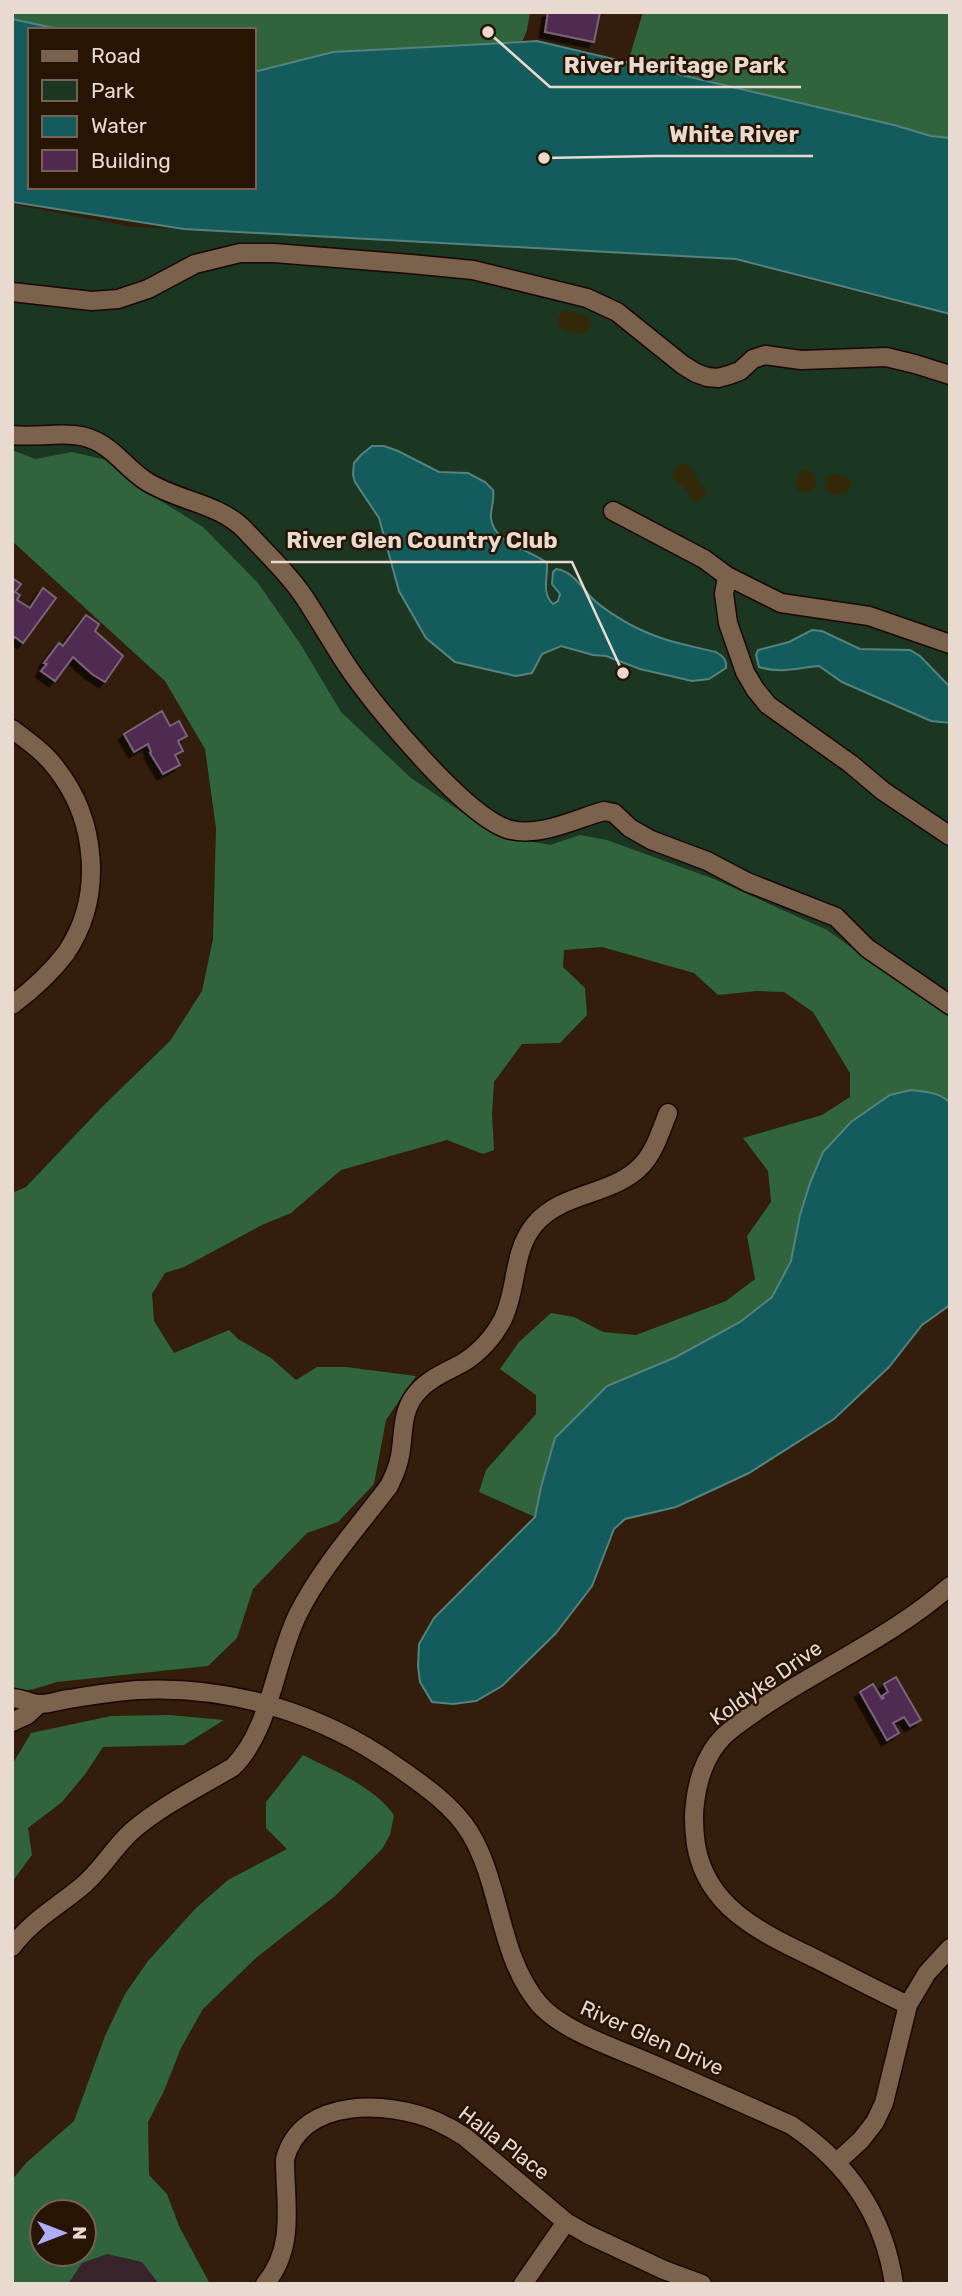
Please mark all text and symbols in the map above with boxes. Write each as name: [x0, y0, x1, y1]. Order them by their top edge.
legend: [28, 28, 256, 189]
text: Road: [91, 43, 141, 68]
callout: River Heritage Park: [550, 43, 801, 87]
text: River Heritage Park: [564, 51, 787, 79]
text: Park: [91, 78, 135, 103]
callout: White River: [655, 112, 813, 156]
text: Water: [91, 113, 147, 138]
text: White River: [669, 120, 799, 148]
text: Building: [91, 148, 171, 173]
callout: River Glen Country Club: [271, 518, 572, 562]
text: River Glen Country Club: [286, 526, 558, 554]
street label: Koldyke Drive: [705, 1635, 827, 1730]
street label: River Glen Drive: [577, 1995, 728, 2080]
street label: Halla Place: [454, 2100, 555, 2185]
north arrow: [28, 2198, 98, 2268]
text: N: [68, 2226, 91, 2240]

